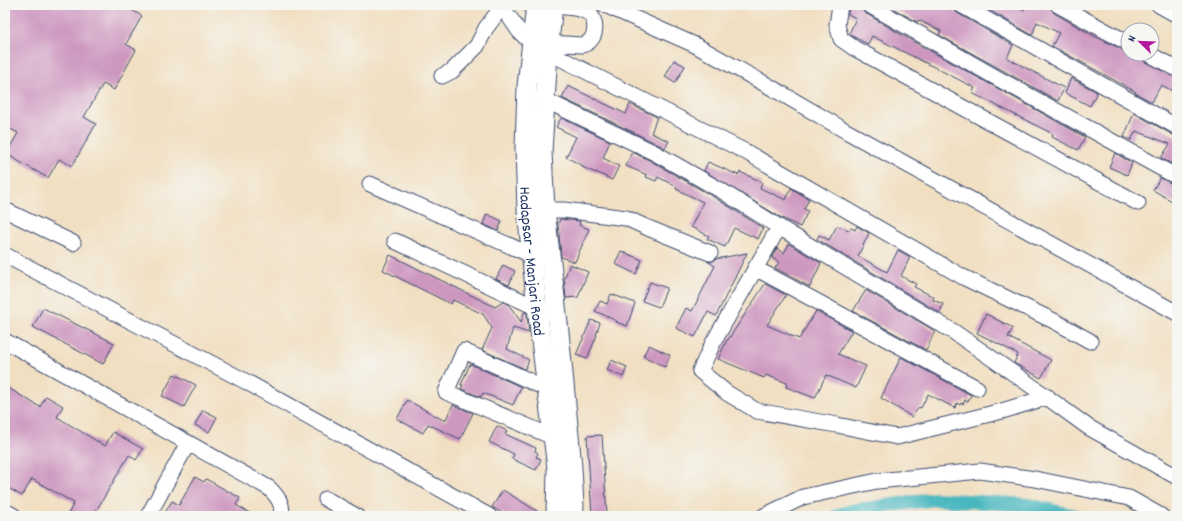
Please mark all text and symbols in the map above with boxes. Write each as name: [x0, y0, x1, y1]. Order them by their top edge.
north arrow: [1120, 22, 1160, 62]
text: N: [1124, 33, 1141, 45]
street label: Hadapsar - Manjari Road: [512, 186, 549, 337]

